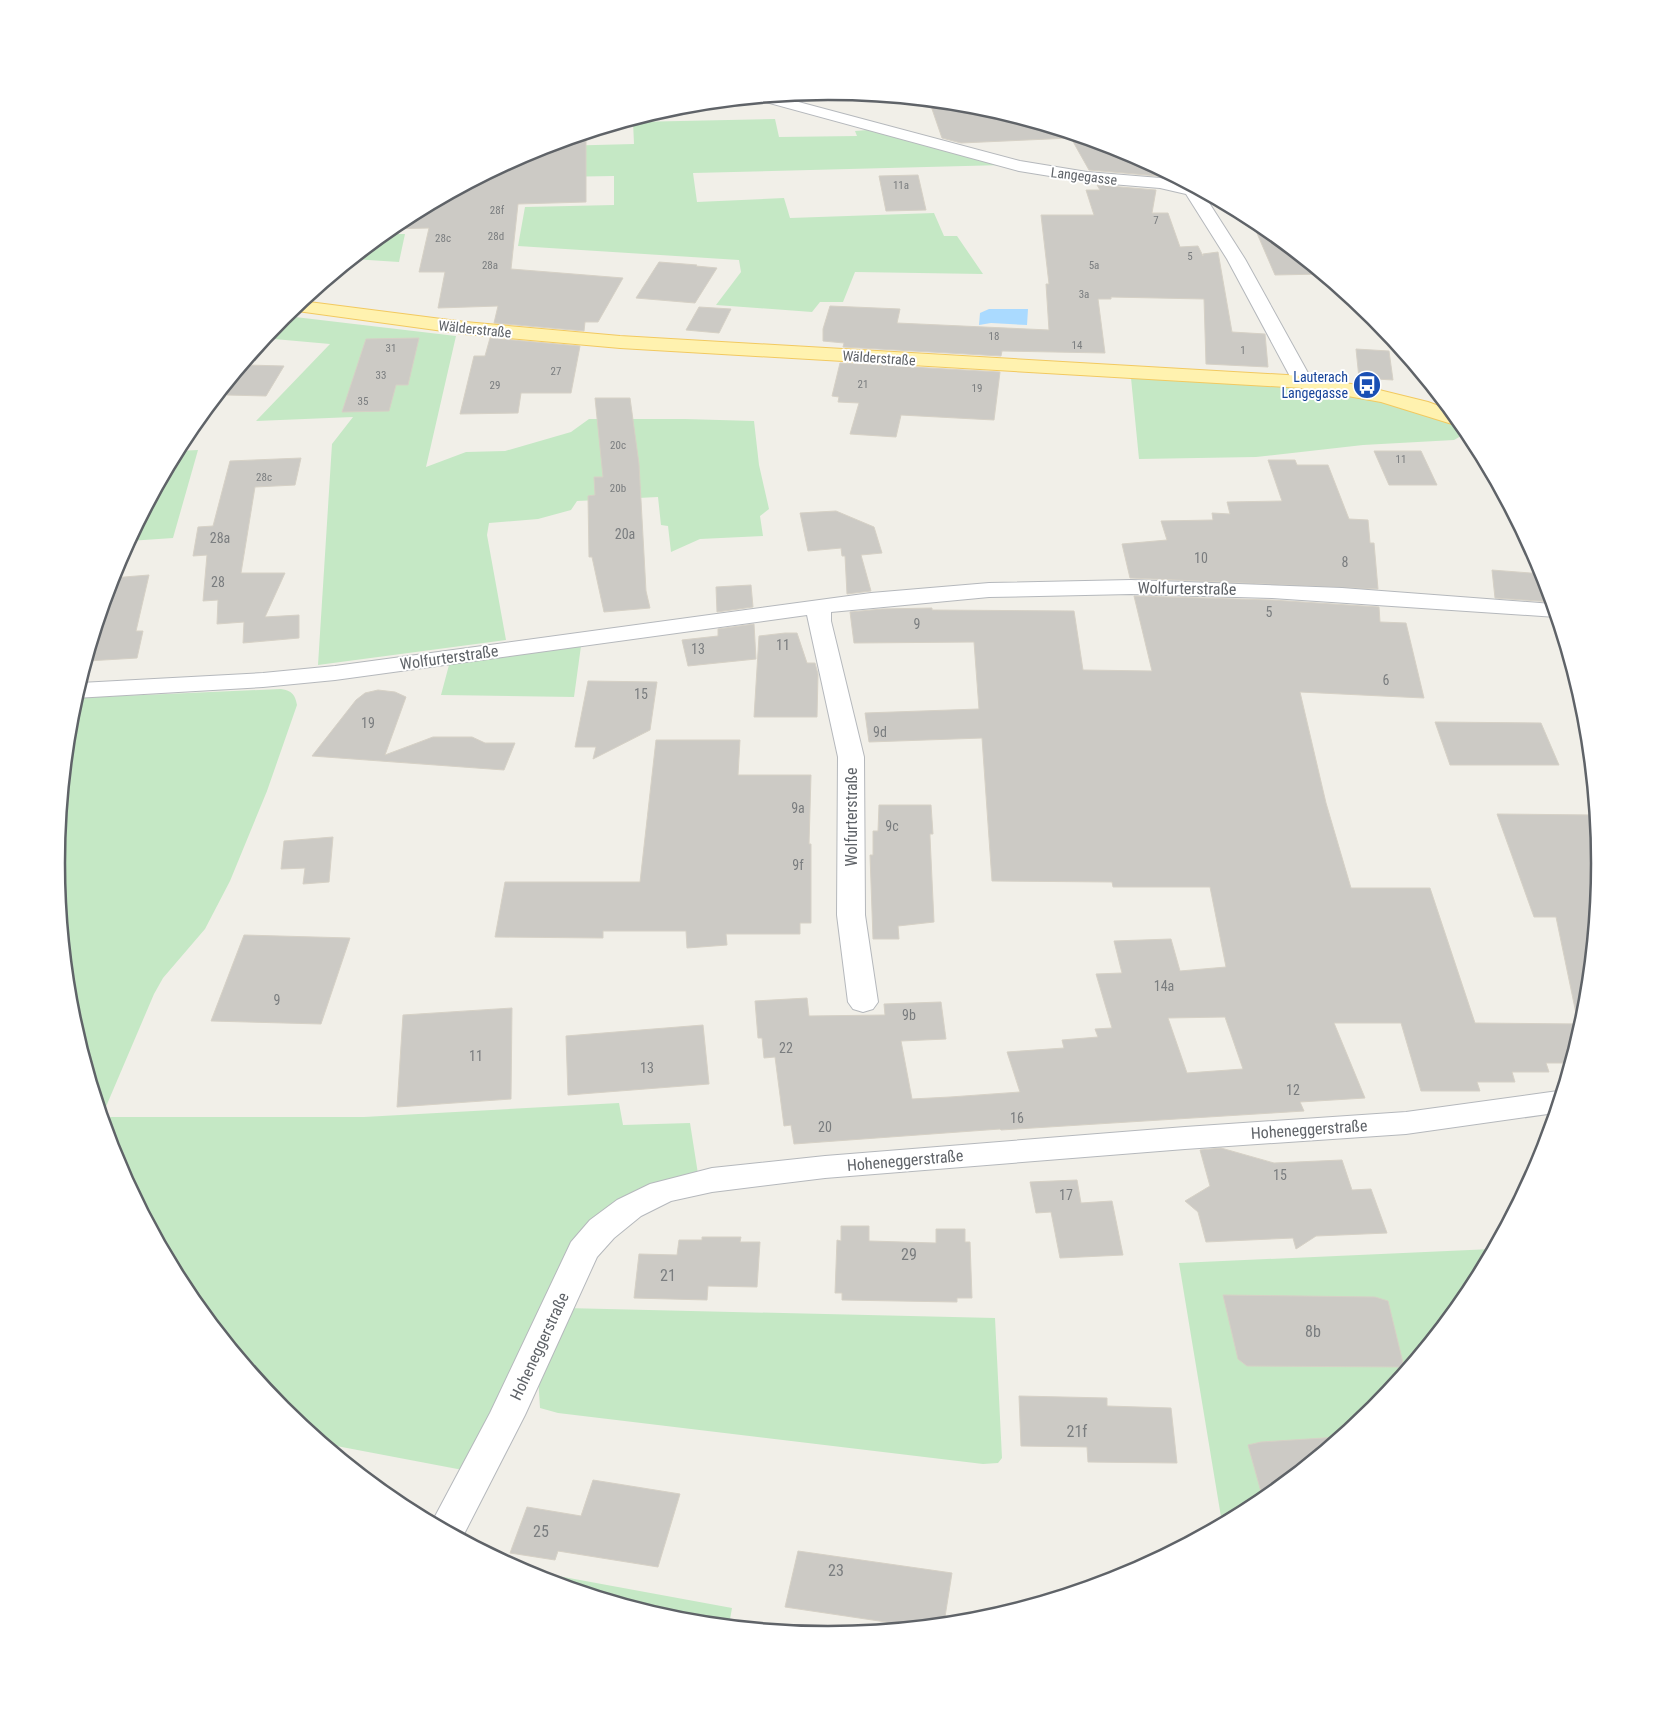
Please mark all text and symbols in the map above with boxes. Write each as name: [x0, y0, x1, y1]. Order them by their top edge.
street label: Langegasse: [1050, 164, 1118, 188]
house number: 11a: [893, 179, 909, 192]
house number: 28f: [490, 204, 505, 217]
house number: 7: [1153, 214, 1159, 227]
house number: 28d: [488, 230, 504, 243]
house number: 28c: [435, 232, 451, 245]
house number: 5: [1187, 250, 1193, 263]
house number: 28a: [482, 259, 498, 272]
house number: 5a: [1089, 259, 1099, 272]
house number: 3a: [1079, 288, 1089, 301]
street label: Wälderstraße: [438, 317, 513, 341]
house number: 18: [989, 330, 999, 343]
house number: 14: [1072, 339, 1083, 352]
house number: 31: [386, 342, 396, 355]
house number: 1: [1240, 344, 1246, 357]
street label: Wälderstraße: [842, 347, 917, 369]
house number: 27: [551, 365, 561, 378]
house number: 33: [376, 369, 386, 382]
place label: Lauterach Langegasse: [1281, 369, 1348, 401]
bus stop icon: Lauterach Langegasse: [1352, 370, 1382, 400]
house number: 21: [858, 378, 868, 391]
house number: 29: [490, 379, 500, 392]
house number: 19: [972, 382, 982, 395]
house number: 35: [358, 395, 368, 408]
house number: 20c: [610, 439, 626, 452]
house number: 11: [1396, 453, 1406, 466]
house number: 28c: [256, 471, 272, 484]
house number: 20b: [610, 482, 626, 495]
house number: 20a: [615, 526, 635, 542]
house number: 28a: [210, 530, 230, 546]
house number: 10: [1194, 550, 1208, 566]
house number: 8: [1342, 554, 1349, 570]
house number: 28: [211, 574, 225, 590]
street label: Wolfurterstraße: [1137, 578, 1237, 599]
house number: 5: [1266, 604, 1273, 620]
house number: 9: [914, 616, 920, 632]
house number: 11: [776, 637, 790, 653]
street label: Wolfurterstraße: [399, 641, 499, 674]
house number: 13: [691, 641, 705, 657]
house number: 6: [1383, 672, 1390, 688]
house number: 15: [634, 686, 648, 702]
house number: 19: [361, 715, 375, 731]
house number: 9d: [873, 724, 887, 740]
street label: Wolfurterstraße: [842, 768, 861, 866]
house number: 9a: [791, 800, 805, 816]
house number: 9c: [885, 818, 899, 834]
house number: 9f: [792, 857, 804, 873]
house number: 14a: [1154, 978, 1174, 994]
house number: 9: [274, 992, 280, 1008]
house number: 9b: [902, 1007, 916, 1023]
house number: 22: [779, 1040, 793, 1056]
house number: 11: [469, 1048, 483, 1064]
house number: 13: [640, 1060, 654, 1076]
house number: 12: [1286, 1082, 1300, 1098]
house number: 16: [1010, 1110, 1024, 1126]
street label: Hoheneggerstraße: [1250, 1116, 1368, 1143]
house number: 20: [818, 1119, 832, 1135]
street label: Hoheneggerstraße: [846, 1146, 964, 1175]
house number: 15: [1273, 1167, 1287, 1183]
house number: 17: [1059, 1187, 1073, 1203]
house number: 29: [901, 1245, 917, 1264]
house number: 21: [660, 1266, 676, 1285]
street label: Hoheneggerstraße: [506, 1289, 573, 1403]
house number: 8b: [1305, 1322, 1321, 1341]
house number: 21f: [1067, 1422, 1087, 1441]
house number: 25: [533, 1522, 549, 1541]
house number: 23: [828, 1561, 844, 1580]

